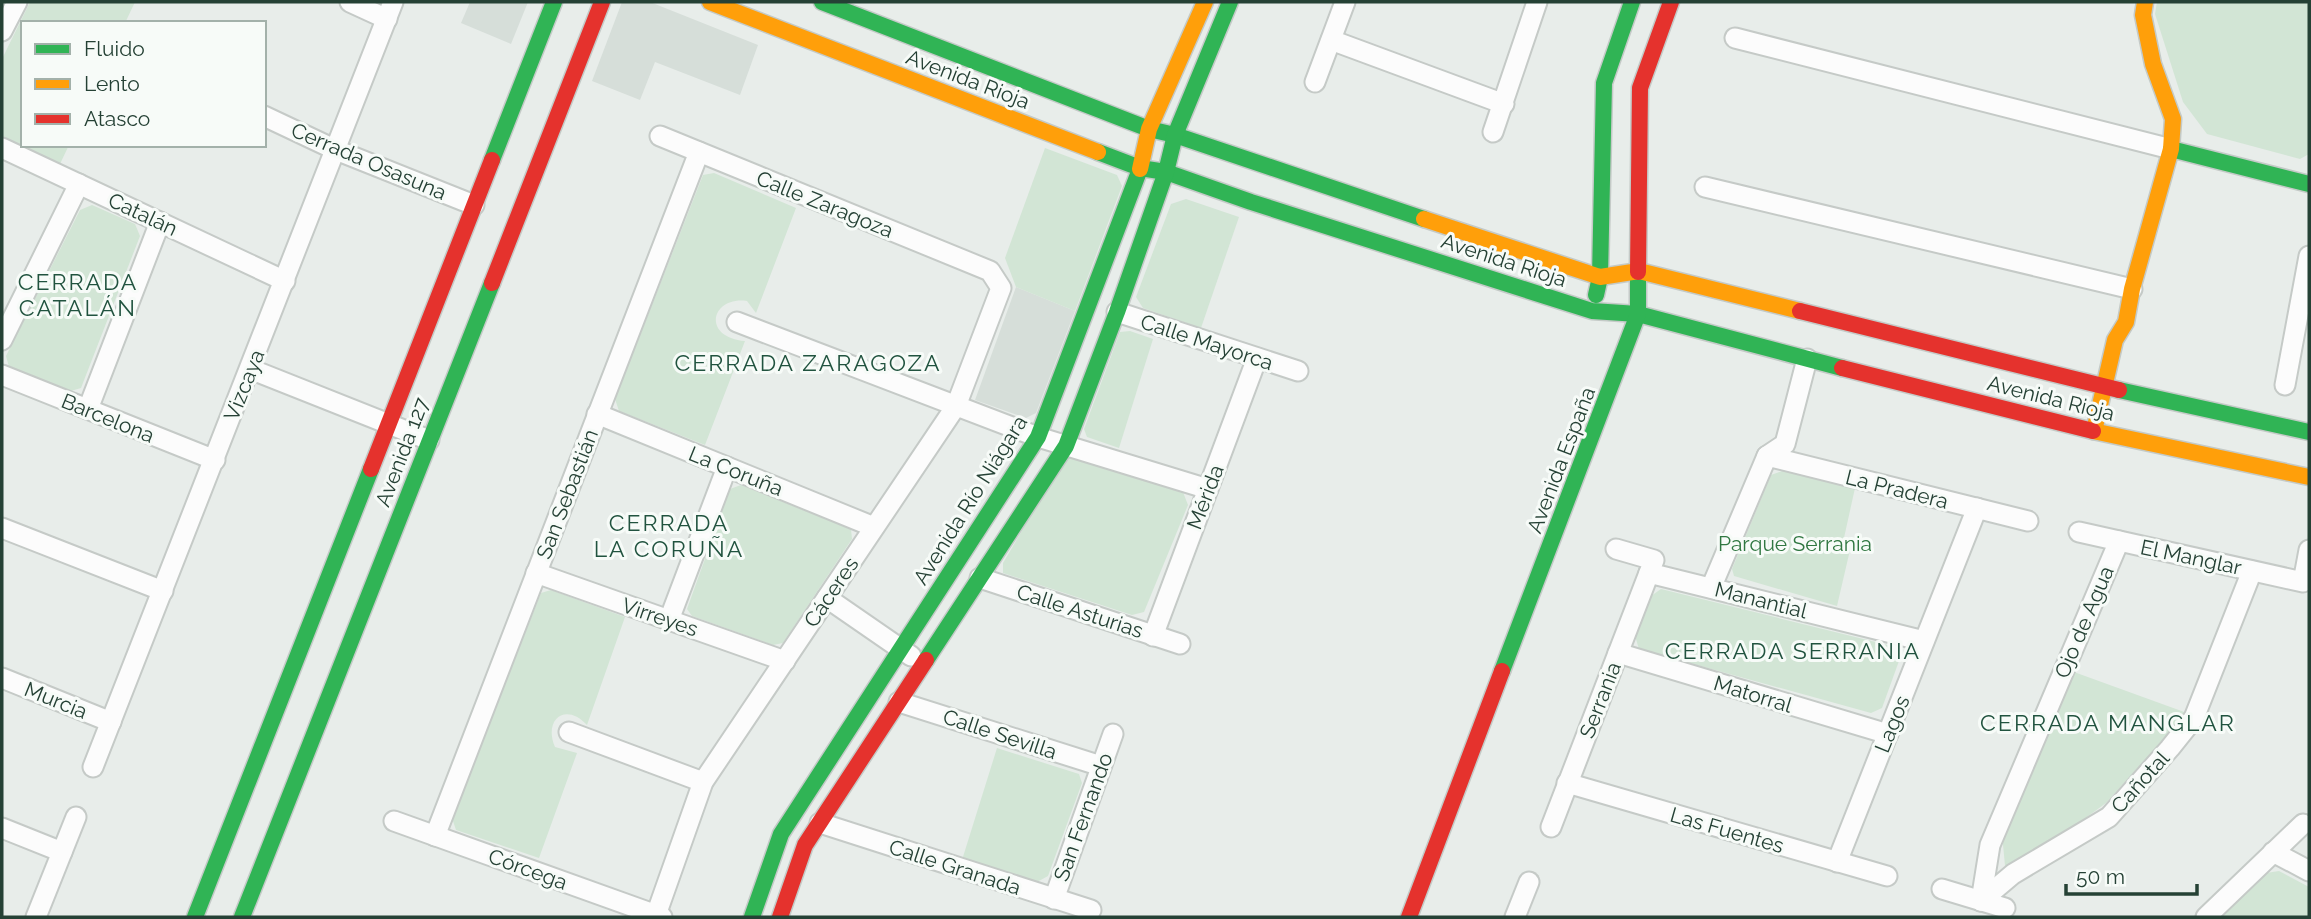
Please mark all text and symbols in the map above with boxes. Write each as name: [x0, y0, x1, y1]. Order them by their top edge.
legend: [21, 21, 266, 147]
text: Fluido: [84, 36, 145, 61]
street label: Avenida Rioja: [903, 44, 1033, 114]
text: Lento: [84, 71, 140, 96]
text: Atasco: [84, 106, 150, 131]
street label: Cerrada Osasuna: [288, 117, 450, 205]
street label: Calle Zaragoza: [753, 165, 897, 243]
street label: Catalán: [104, 187, 182, 241]
street label: Avenida Rioja: [1438, 228, 1570, 292]
district label: CERRADA CATALÁN: [18, 268, 138, 321]
street label: Calle Mayorca: [1138, 309, 1276, 375]
street label: Vizcaya: [219, 346, 269, 424]
district label: CERRADA ZARAGOZA: [674, 349, 942, 376]
street label: Avenida Rioja: [1985, 370, 2117, 426]
street label: Avenida España: [1522, 383, 1600, 537]
street label: Barcelona: [58, 388, 158, 448]
street label: Avenida 127: [370, 393, 434, 510]
street label: Avenida Río Niágara: [908, 411, 1032, 589]
street label: San Sebastián: [531, 426, 603, 562]
street label: La Coruña: [685, 441, 787, 501]
street label: Mérida: [1181, 461, 1229, 533]
street label: La Pradera: [1843, 464, 1951, 514]
district label: CERRADA LA CORUÑA: [594, 509, 744, 562]
park label: Parque Serrania: [1718, 531, 1872, 556]
street label: El Manglar: [2138, 534, 2244, 580]
street label: Cáceres: [799, 552, 863, 632]
street label: Ojo de Agua: [2049, 562, 2119, 682]
street label: Manantial: [1712, 576, 1810, 624]
street label: Calle Asturias: [1014, 579, 1146, 643]
street label: Virreyes: [619, 592, 701, 642]
district label: CERRADA SERRANIA: [1665, 637, 1921, 664]
street label: Serrania: [1574, 658, 1626, 742]
street label: Matorral: [1711, 670, 1796, 718]
street label: Murcia: [21, 676, 91, 724]
street label: Lagos: [1869, 692, 1915, 756]
street label: Calle Sevilla: [940, 704, 1060, 764]
district label: CERRADA MANGLAR: [1980, 709, 2236, 736]
street label: Cañotal: [2106, 746, 2174, 818]
street label: San Fernando: [1048, 749, 1118, 885]
street label: Las Fuentes: [1667, 802, 1787, 858]
street label: Calle Granada: [886, 834, 1024, 900]
street label: Córcega: [485, 843, 571, 895]
scale bar: [2066, 852, 2197, 896]
text: 50 m: [2076, 864, 2125, 889]

